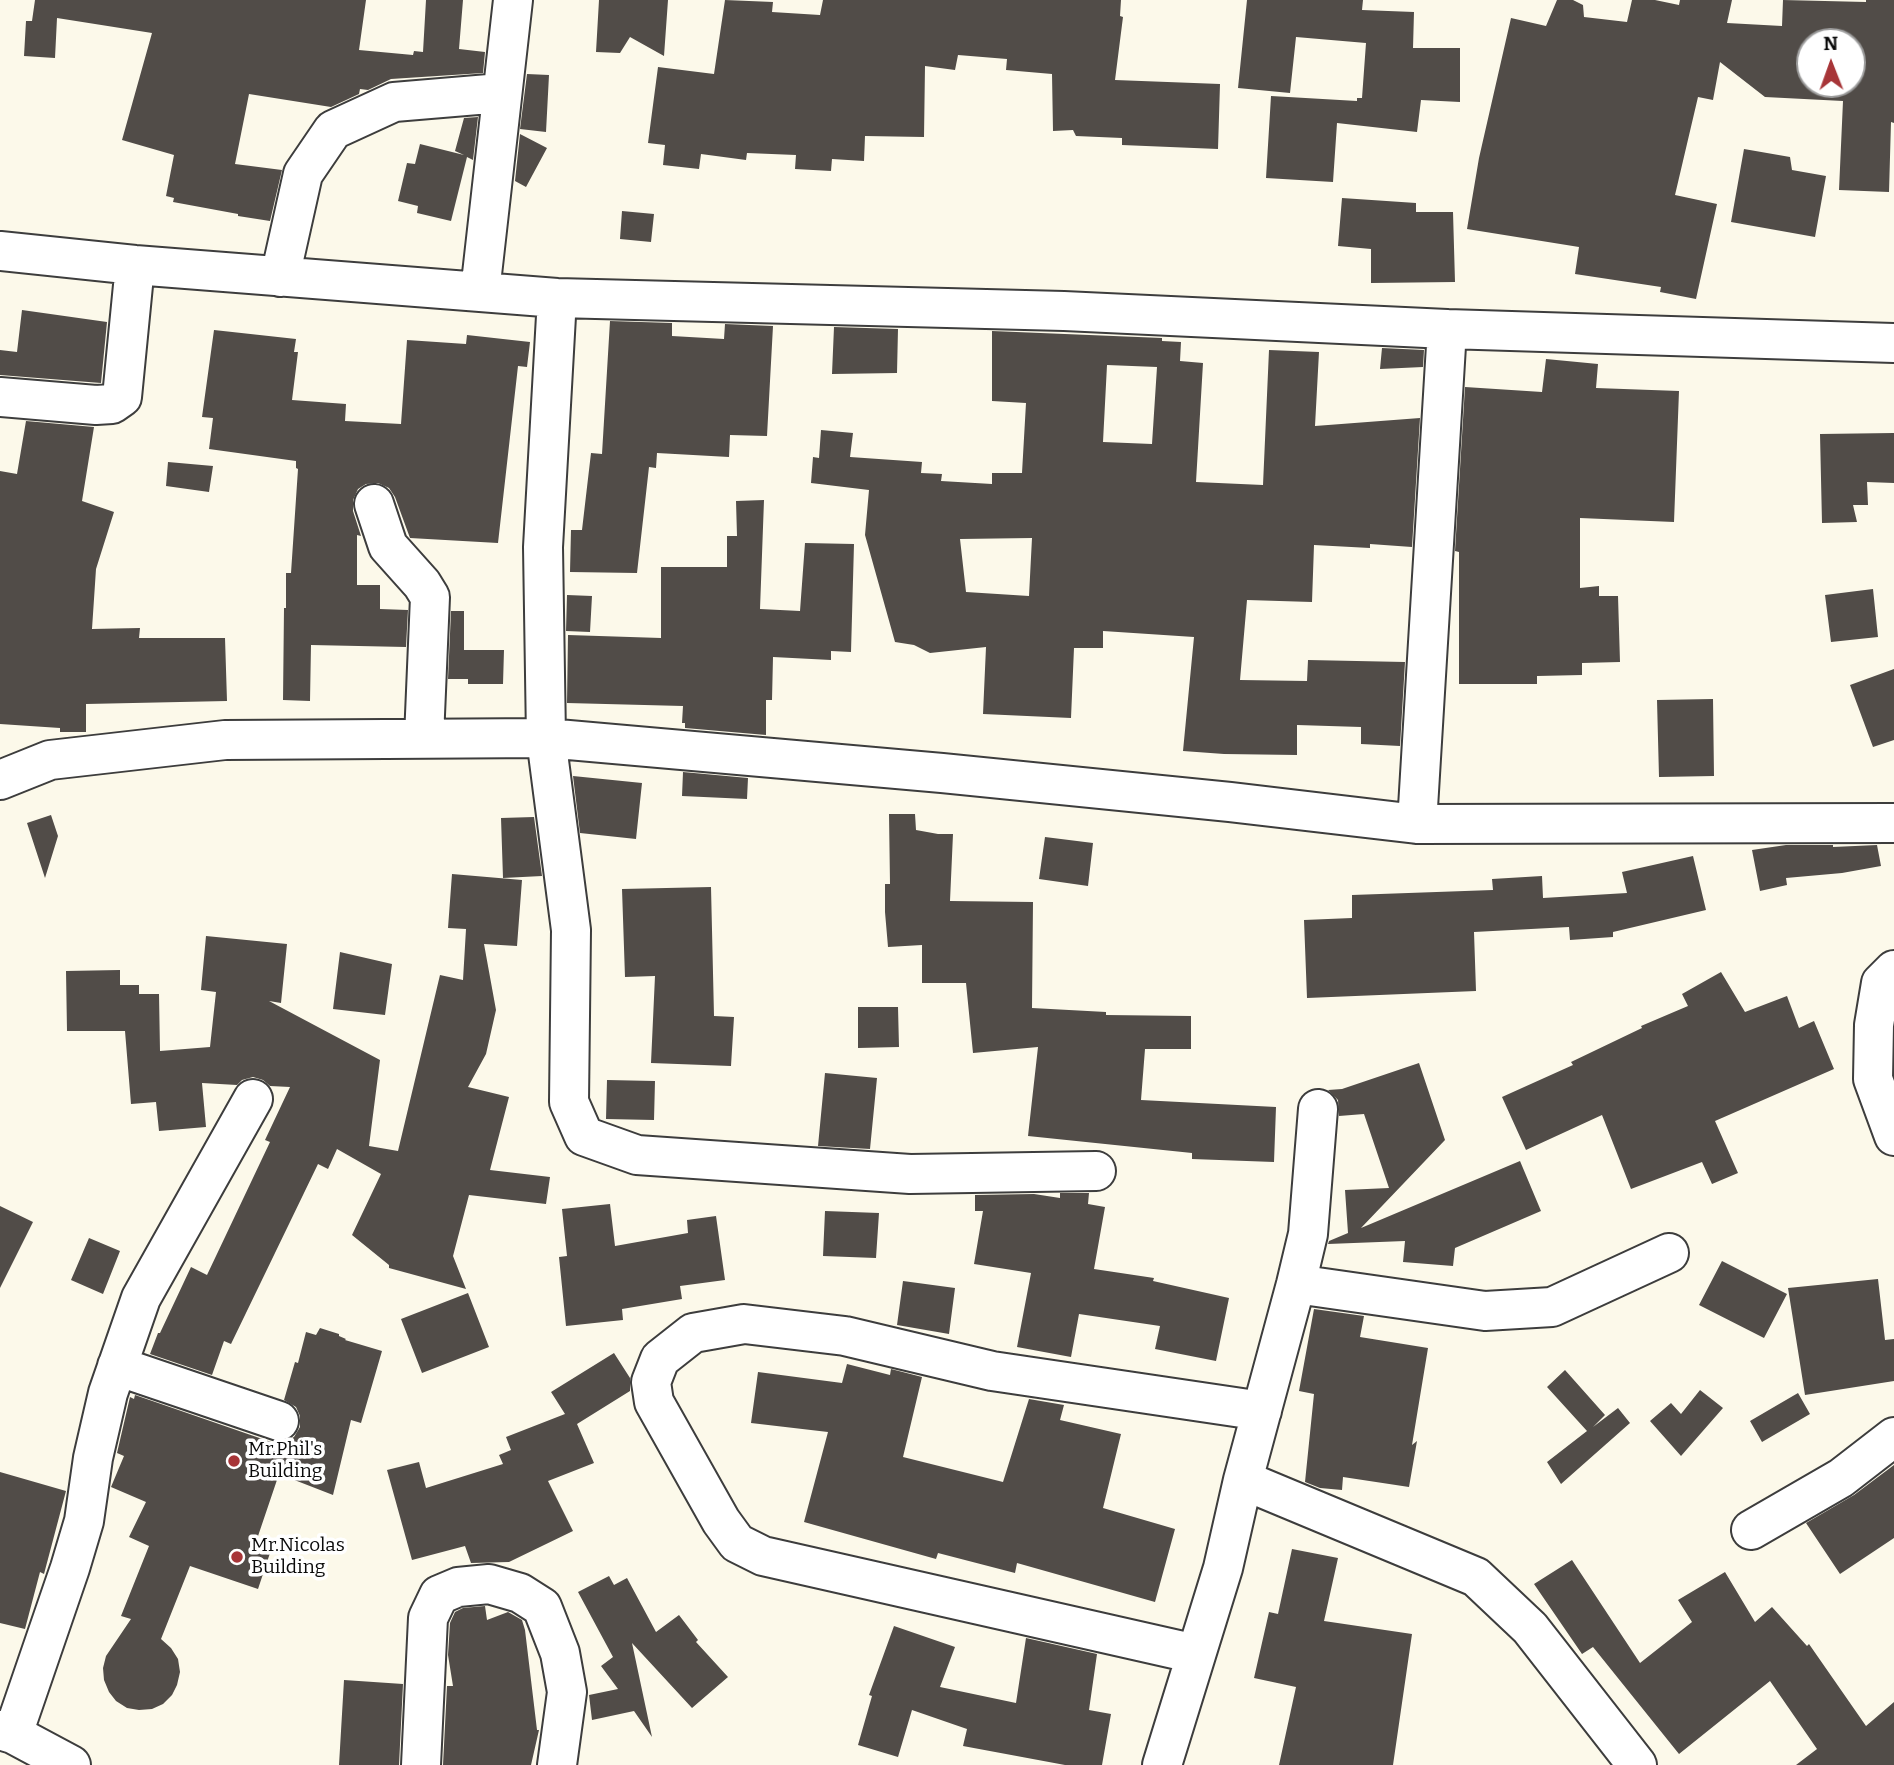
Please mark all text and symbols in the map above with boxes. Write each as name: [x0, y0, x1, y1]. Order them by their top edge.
north arrow: [1796, 28, 1866, 98]
text: N: [1823, 32, 1838, 55]
place label: Mr.Phil's Building: [248, 1439, 322, 1483]
marker: Mr.Phil's Building: [226, 1453, 242, 1469]
place label: Mr.Nicolas Building: [251, 1535, 345, 1579]
marker: Mr.Nicolas Building: [229, 1549, 245, 1565]

